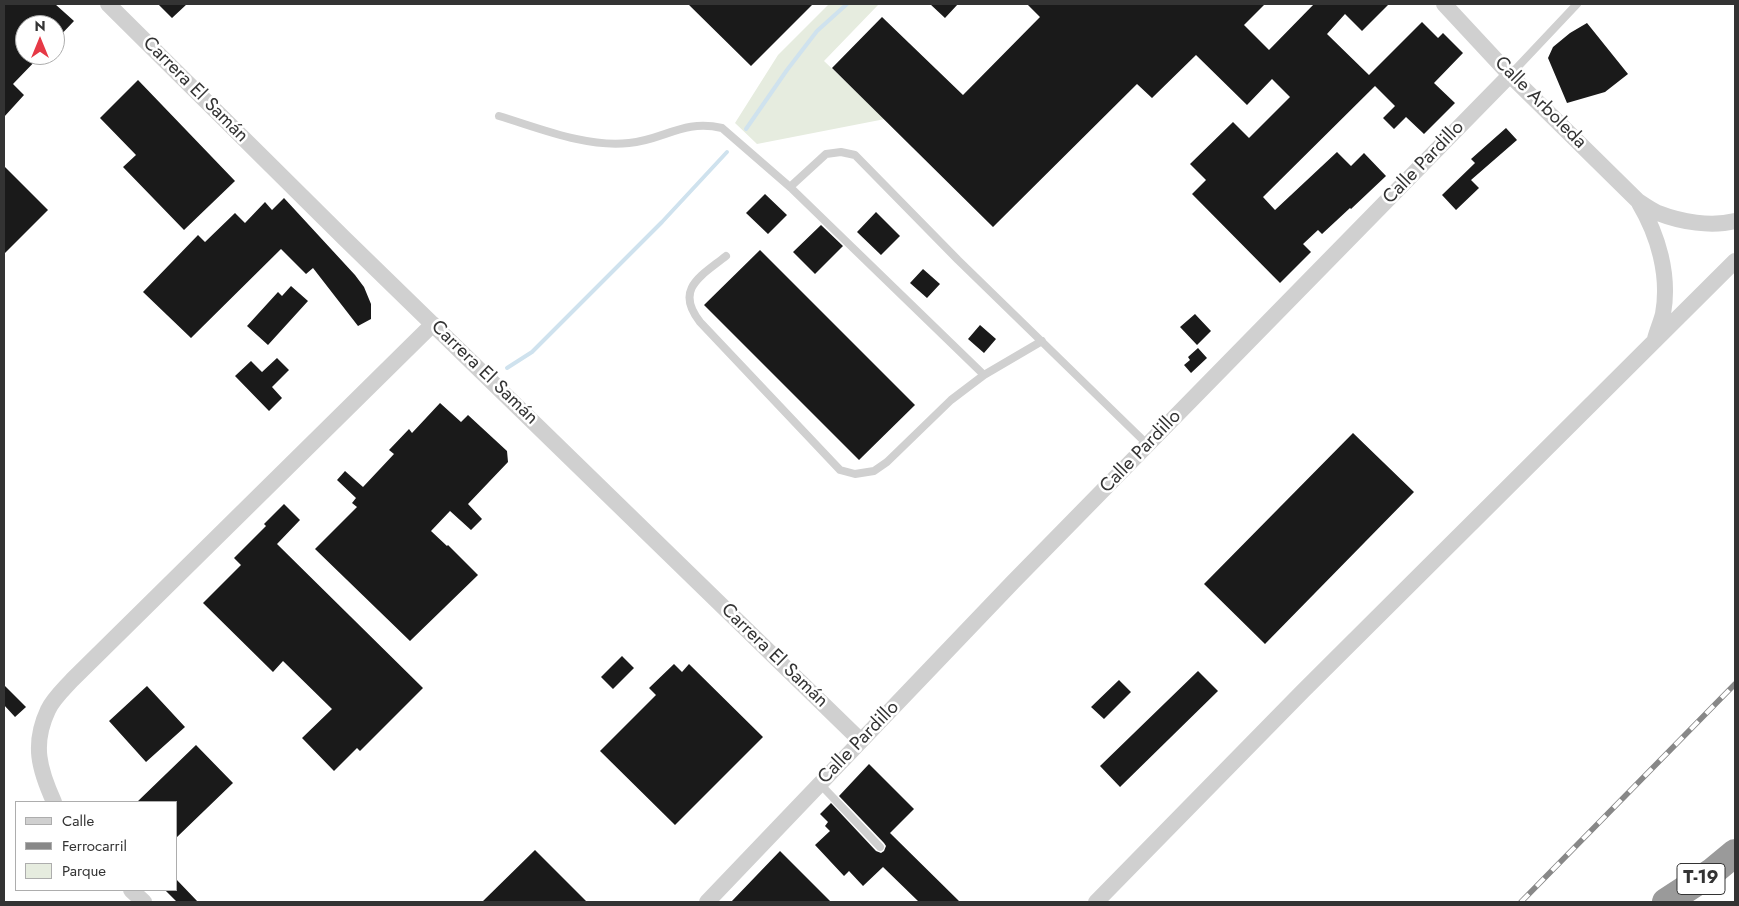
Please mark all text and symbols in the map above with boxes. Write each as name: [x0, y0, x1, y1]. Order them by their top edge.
north arrow: [15, 15, 65, 65]
text: N: [34, 16, 46, 36]
street label: Carrera El Samán: [137, 32, 253, 148]
street label: Calle Arboleda: [1489, 52, 1591, 154]
street label: Calle Pardillo: [1379, 117, 1469, 209]
street label: Carrera El Samán: [426, 316, 542, 430]
street label: Calle Pardillo: [1096, 406, 1186, 498]
street label: Carrera El Samán: [716, 599, 832, 713]
street label: Calle Pardillo: [814, 697, 904, 789]
legend: [15, 801, 178, 891]
text: Calle: [62, 810, 94, 832]
text: Ferrocarril: [62, 835, 127, 857]
text: Parque: [62, 860, 106, 882]
road number: T-19: [1677, 864, 1725, 894]

